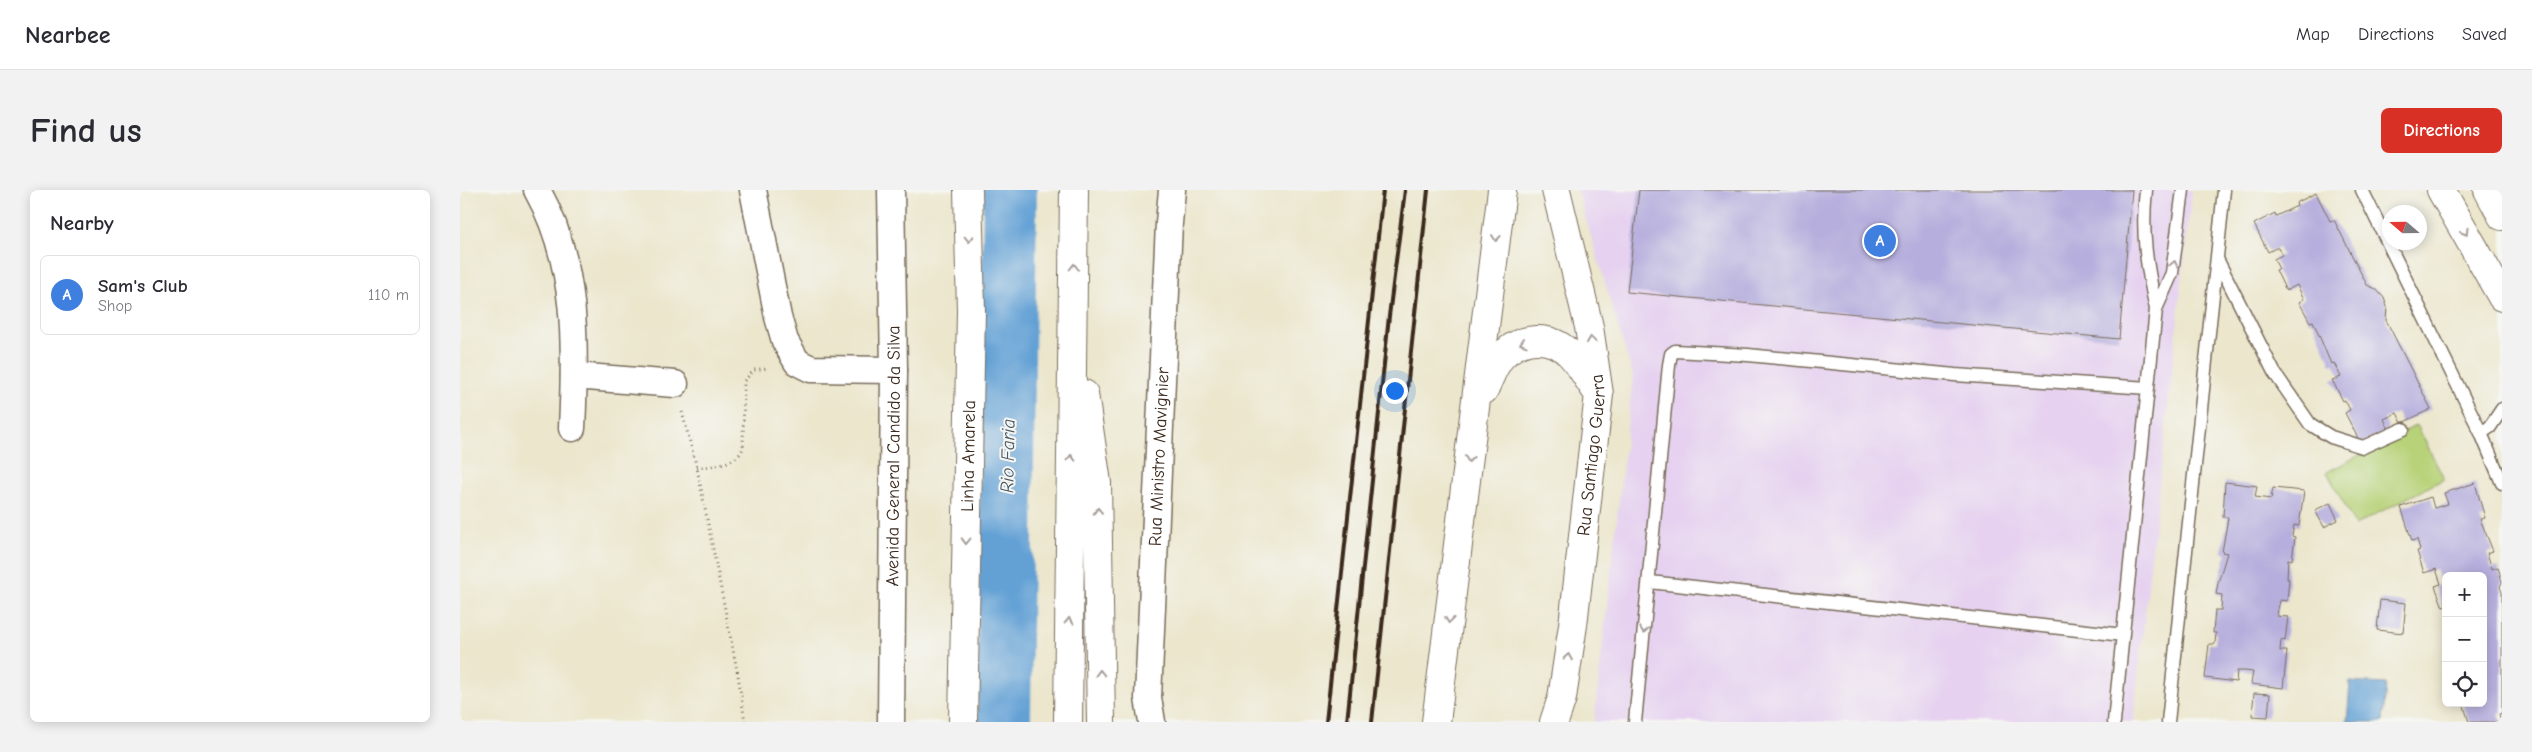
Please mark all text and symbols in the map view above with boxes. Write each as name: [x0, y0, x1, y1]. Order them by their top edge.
text: Nearbee: [25, 21, 110, 49]
text: Map: [2296, 24, 2330, 45]
text: Directions: [2358, 24, 2434, 45]
text: Saved: [2462, 24, 2507, 45]
button: Directions: [2381, 108, 2502, 153]
text: Find us: [30, 110, 142, 151]
north arrow: [2382, 205, 2427, 250]
text: Nearby: [50, 211, 114, 235]
pin: A: [1864, 222, 1896, 260]
one-way arrow: [2459, 227, 2469, 236]
one-way arrow: [964, 235, 975, 243]
one-way arrow: [1491, 235, 1502, 243]
one-way arrow: [2168, 260, 2179, 268]
one-way arrow: [1069, 262, 1079, 270]
text: Sam's Club: [98, 275, 188, 297]
text: A: [63, 286, 71, 304]
text: 110 m: [368, 286, 409, 304]
text: Shop: [98, 297, 132, 315]
street label: Avenida General Candido da Silva: [882, 325, 905, 587]
one-way arrow: [1586, 335, 1596, 344]
one-way arrow: [1520, 337, 1528, 347]
street label: Rua Ministro Mavignier: [1145, 366, 1174, 547]
street label: Rua Santiago Guerra: [1573, 373, 1610, 537]
your location: [1382, 378, 1408, 404]
street label: Linha Amarela: [957, 400, 980, 512]
water label: Rio Faria: [996, 418, 1020, 493]
one-way arrow: [1065, 454, 1076, 462]
one-way arrow: [1464, 455, 1475, 463]
one-way arrow: [1092, 507, 1103, 515]
one-way arrow: [961, 537, 972, 545]
map controls: [2442, 572, 2487, 707]
button: +: [2442, 572, 2487, 617]
one-way arrow: [1444, 616, 1455, 624]
one-way arrow: [1064, 617, 1074, 624]
button: −: [2442, 617, 2487, 662]
one-way arrow: [1639, 626, 1650, 634]
one-way arrow: [1562, 653, 1573, 661]
button: locate: [2442, 662, 2487, 707]
one-way arrow: [1095, 669, 1106, 677]

